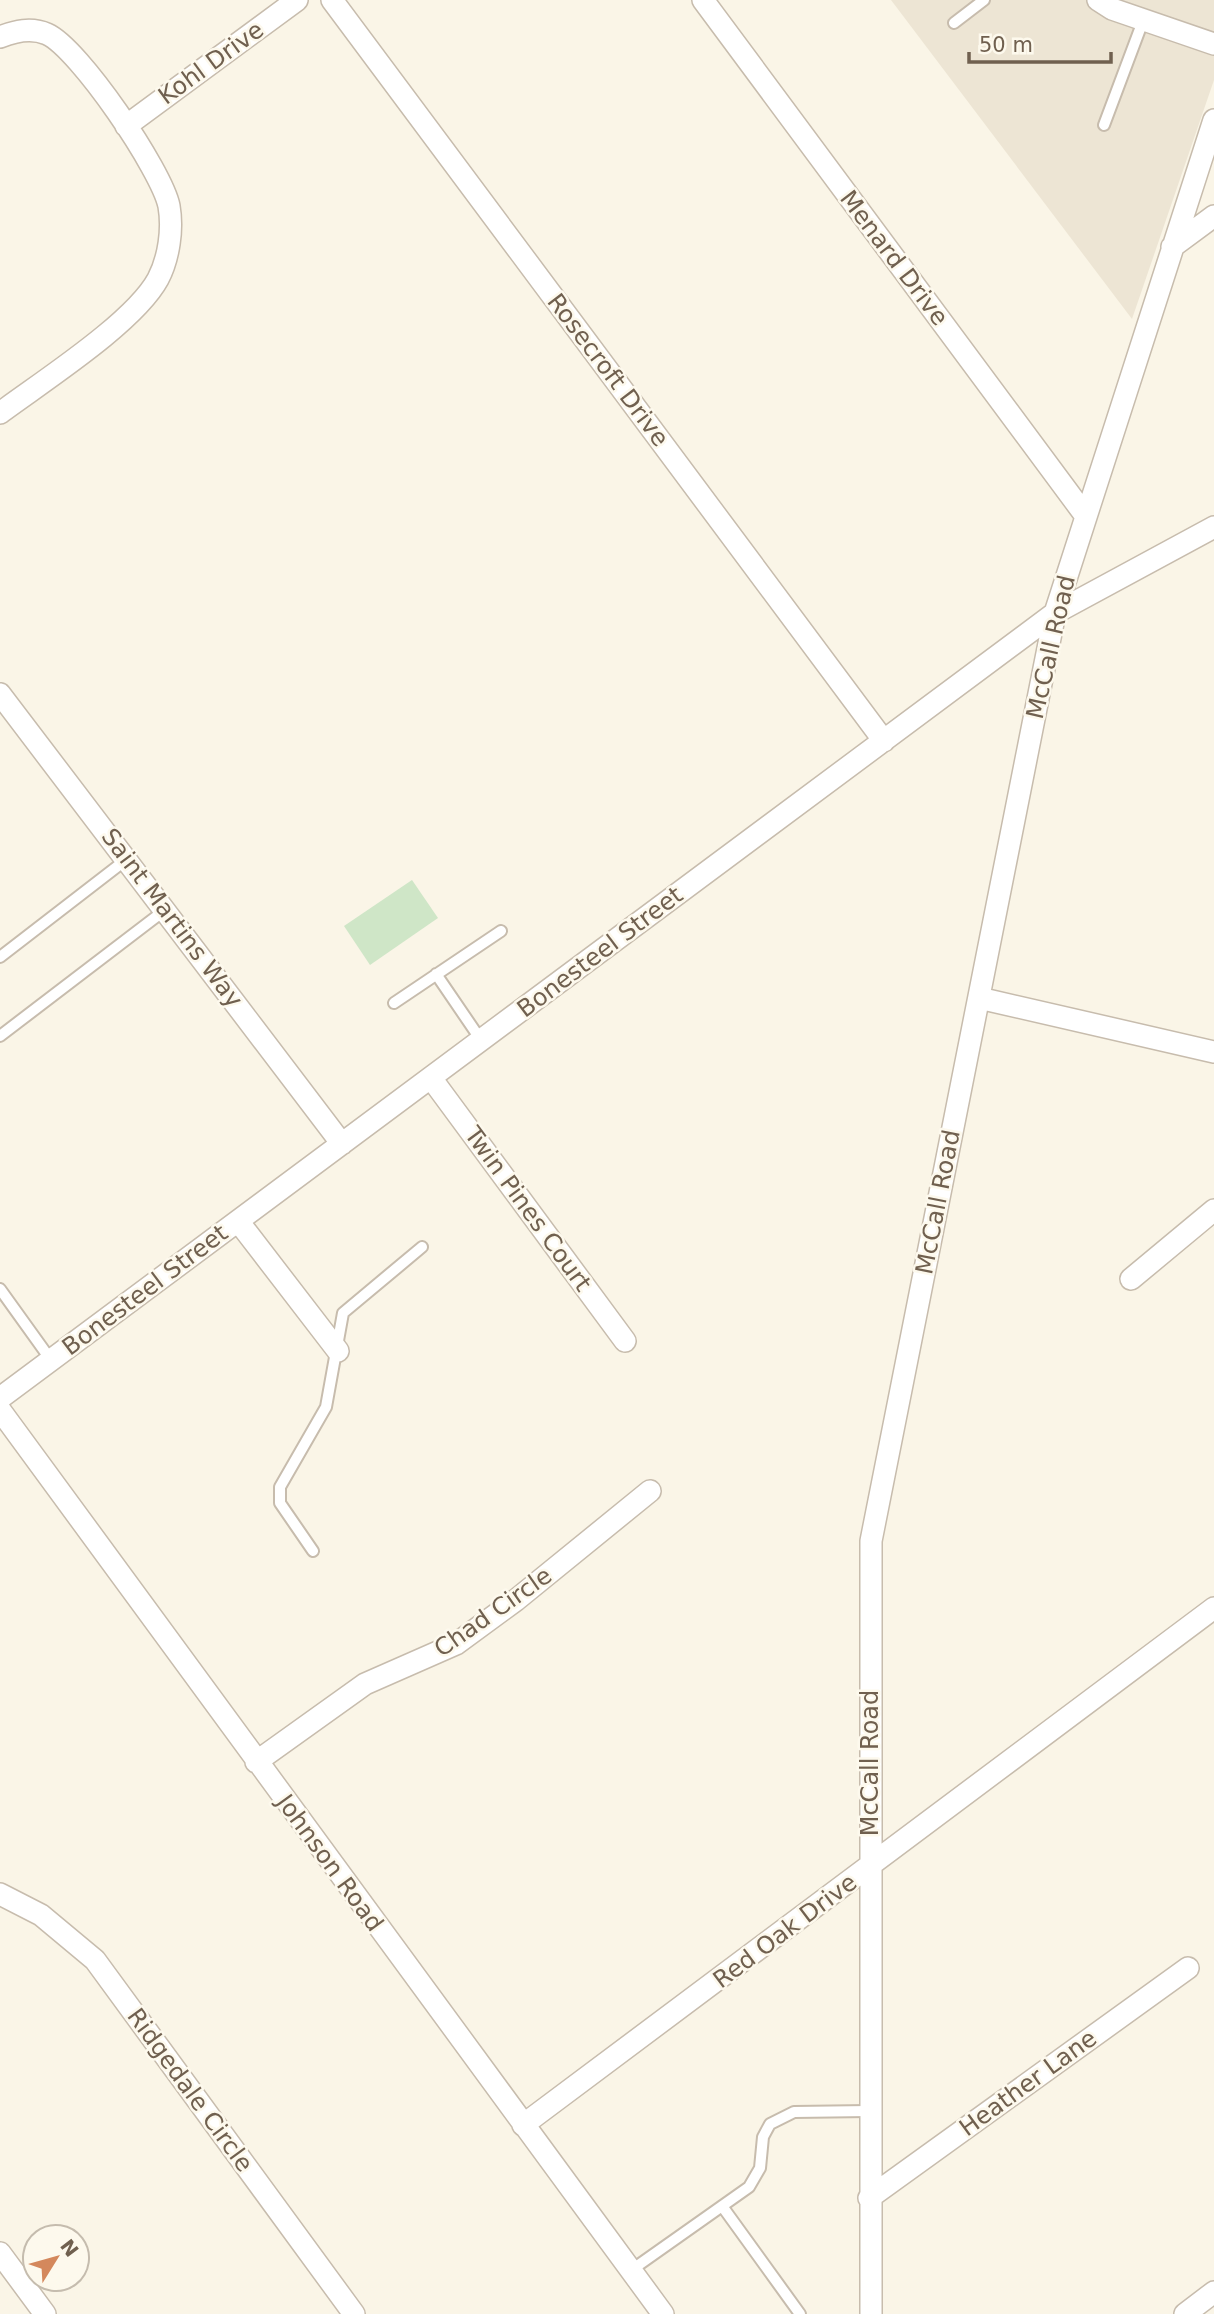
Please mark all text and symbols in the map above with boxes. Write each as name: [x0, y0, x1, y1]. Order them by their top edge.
street label: Kohl Drive: [153, 16, 269, 110]
scale bar: [969, 21, 1111, 65]
text: 50 m: [979, 33, 1033, 57]
street label: Menard Drive: [834, 185, 954, 331]
street label: Rosecroft Drive: [542, 288, 674, 452]
street label: McCall Road: [1021, 572, 1081, 722]
street label: Saint Martins Way: [96, 823, 248, 1013]
street label: Bonesteel Street: [512, 881, 688, 1023]
street label: Twin Pines Court: [458, 1120, 597, 1297]
street label: McCall Road: [910, 1127, 966, 1277]
street label: Bonesteel Street: [57, 1219, 233, 1361]
street label: Chad Circle: [429, 1561, 557, 1663]
street label: McCall Road: [856, 1690, 884, 1836]
street label: Johnson Road: [270, 1787, 389, 1937]
street label: Red Oak Drive: [708, 1868, 862, 1994]
street label: Ridgedale Circle: [121, 2003, 259, 2177]
street label: Heather Lane: [954, 2024, 1102, 2142]
north arrow: [21, 2223, 91, 2293]
text: N: [56, 2235, 83, 2261]

